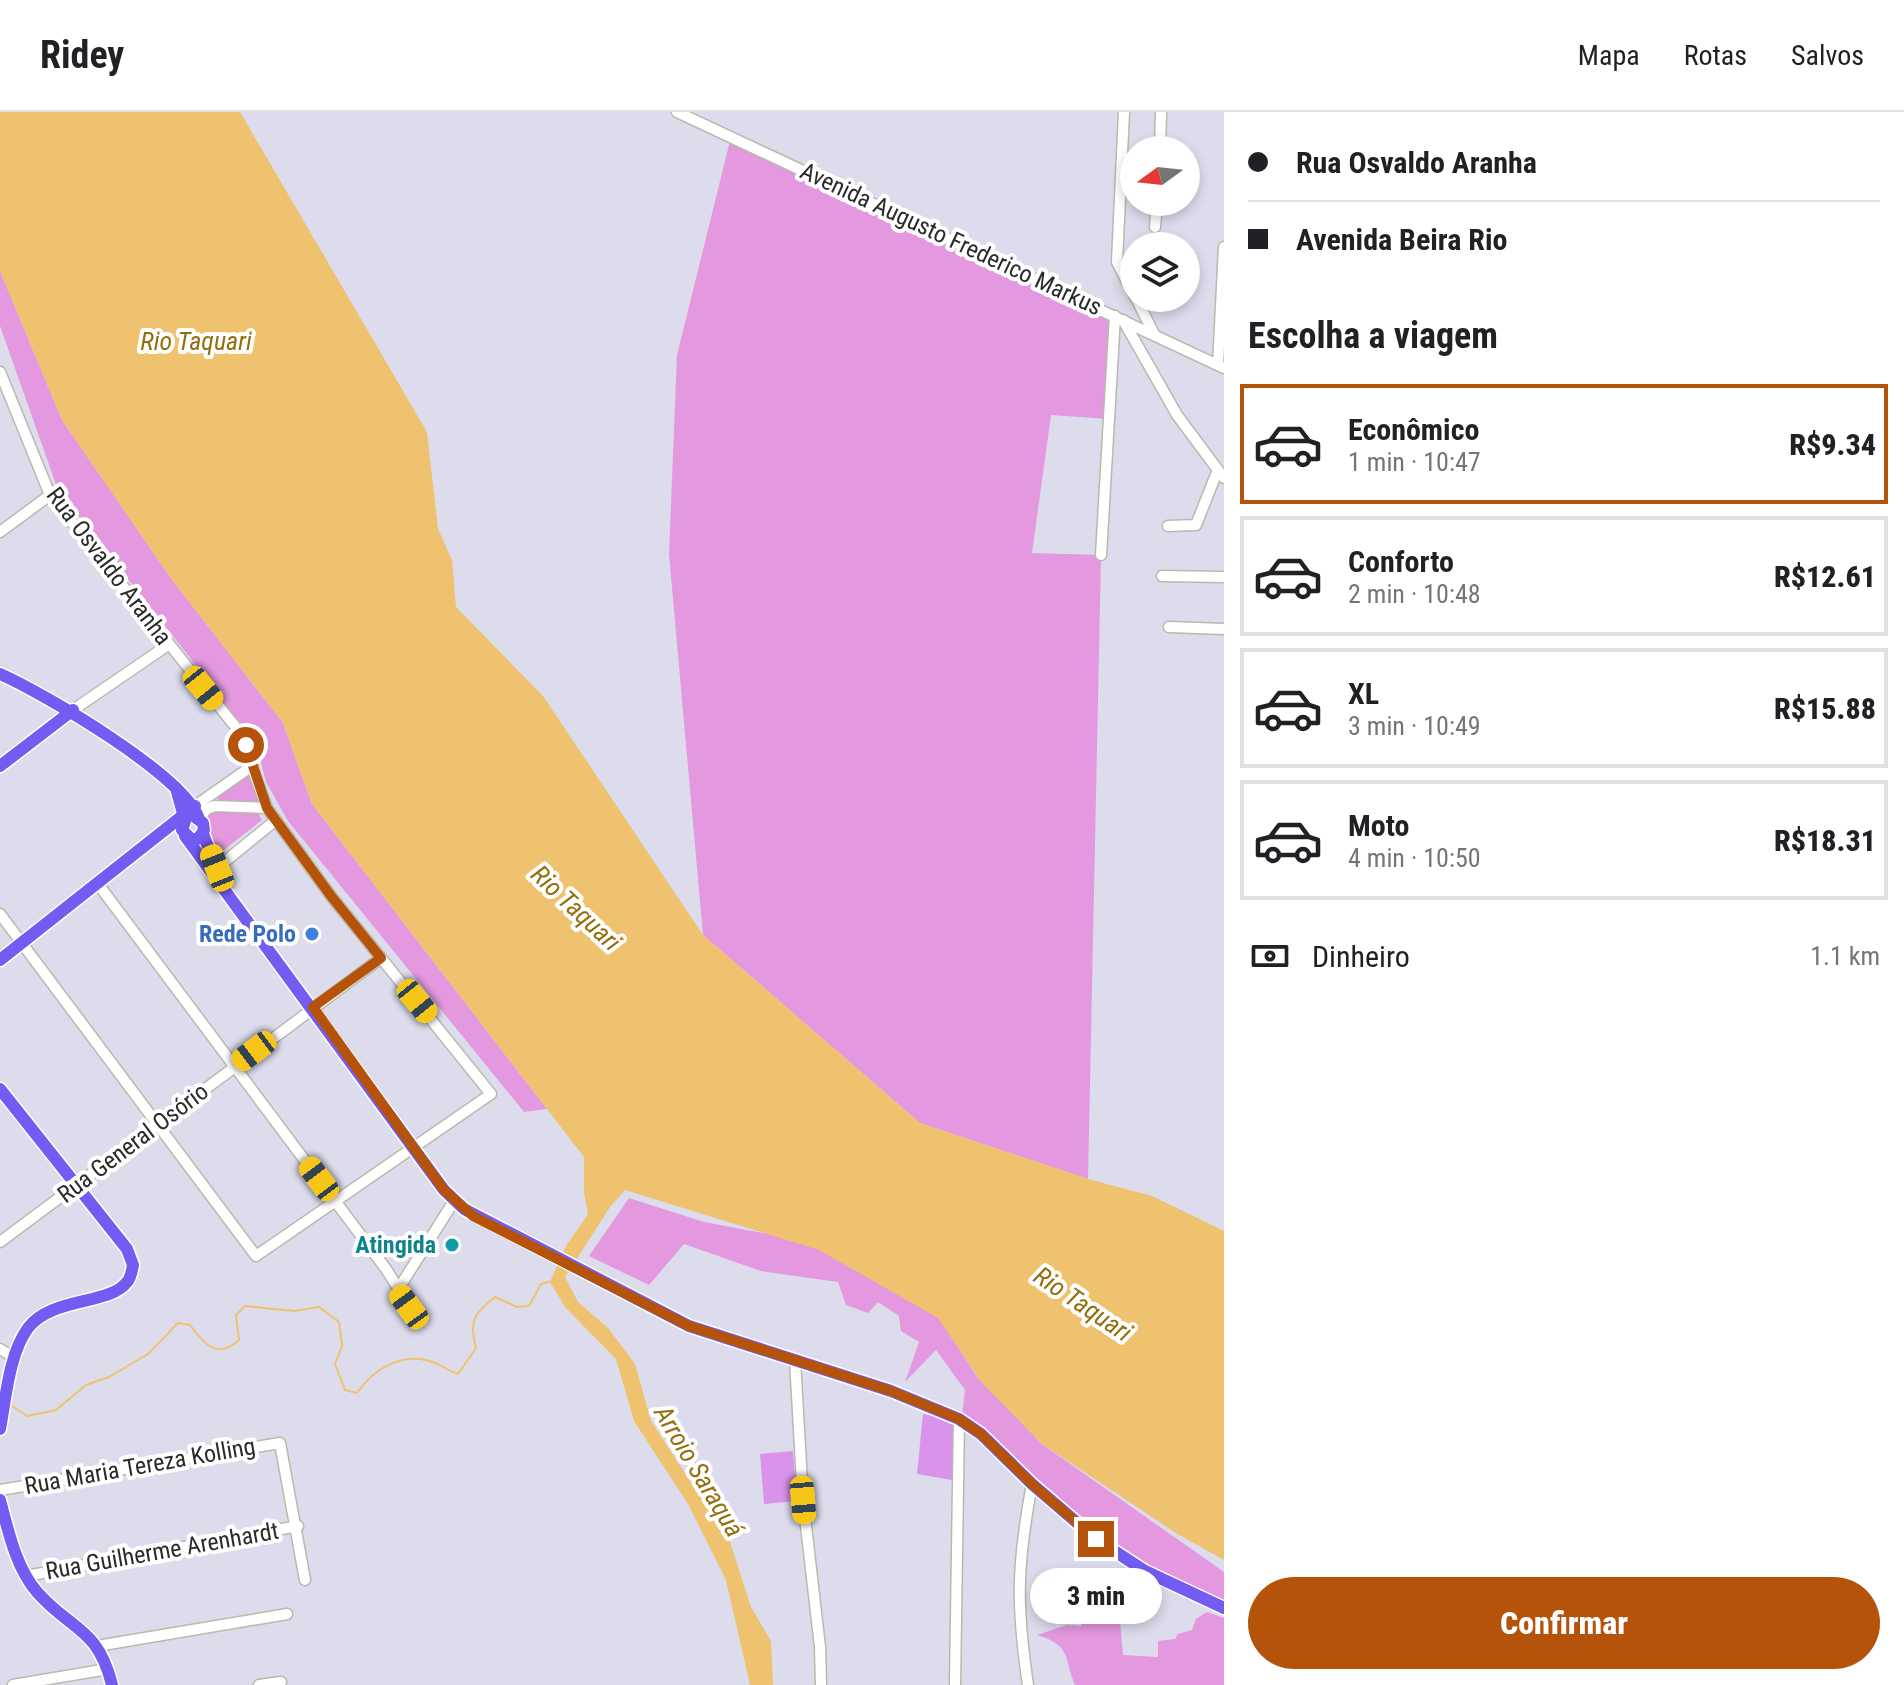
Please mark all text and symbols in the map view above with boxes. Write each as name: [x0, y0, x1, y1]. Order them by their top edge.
text: Ridey: [40, 33, 124, 77]
text: Mapa: [1578, 39, 1640, 72]
text: Rotas: [1684, 39, 1747, 72]
text: Salvos: [1791, 39, 1864, 72]
north arrow: [1120, 136, 1200, 216]
map controls: [1120, 136, 1200, 312]
text: Rua Osvaldo Aranha: [1296, 145, 1537, 180]
street label: Avenida Augusto Frederico Markus: [796, 157, 1106, 321]
text: Avenida Beira Rio: [1296, 222, 1507, 257]
button: layers: [1120, 232, 1200, 312]
text: Escolha a viagem: [1248, 315, 1498, 357]
water label: Rio Taquari: [140, 326, 252, 356]
icon: car: [1252, 408, 1324, 480]
text: Econômico: [1348, 412, 1479, 447]
text: R$9.34: [1789, 427, 1876, 462]
text: 1 min · 10:47: [1348, 447, 1481, 477]
street label: Rua Osvaldo Aranha: [41, 482, 177, 650]
icon: car: [1252, 540, 1324, 612]
text: Conforto: [1348, 544, 1454, 579]
text: R$12.61: [1774, 559, 1876, 594]
text: 2 min · 10:48: [1348, 579, 1481, 609]
car: [179, 662, 227, 714]
icon: car: [1252, 672, 1324, 744]
text: XL: [1348, 676, 1379, 711]
text: R$15.88: [1774, 691, 1876, 726]
text: 3 min · 10:49: [1348, 711, 1481, 741]
route start: [228, 727, 264, 763]
icon: car: [1252, 804, 1324, 876]
text: Moto: [1348, 808, 1409, 843]
text: R$18.31: [1774, 823, 1876, 858]
car: [197, 841, 237, 895]
text: 4 min · 10:50: [1348, 843, 1481, 873]
water label: Rio Taquari: [525, 859, 627, 957]
place label: Rede Polo: [199, 920, 296, 948]
marker: Rede Polo: [303, 925, 321, 943]
icon: cash: [1248, 934, 1292, 978]
text: Dinheiro: [1312, 939, 1410, 974]
text: 1.1 km: [1810, 941, 1880, 971]
car: [393, 975, 441, 1027]
car: [228, 1027, 280, 1075]
street label: Rua General Osório: [52, 1077, 214, 1209]
car: [295, 1153, 343, 1205]
place label: Atingida: [355, 1231, 436, 1259]
marker: Atingida: [443, 1236, 461, 1254]
water label: Rio Taquari: [1028, 1260, 1138, 1348]
car: [385, 1281, 433, 1333]
water label: Arroio Saraquá: [648, 1399, 750, 1543]
street label: Rua Maria Tereza Kolling: [23, 1432, 257, 1500]
car: [789, 1475, 817, 1525]
street label: Rua Guilherme Arenhardt: [43, 1517, 281, 1585]
route end: [1078, 1521, 1114, 1557]
callout: 3 min: [1030, 1567, 1162, 1623]
button: Confirmar: [1248, 1577, 1880, 1669]
text: 3 min: [1067, 1581, 1125, 1611]

